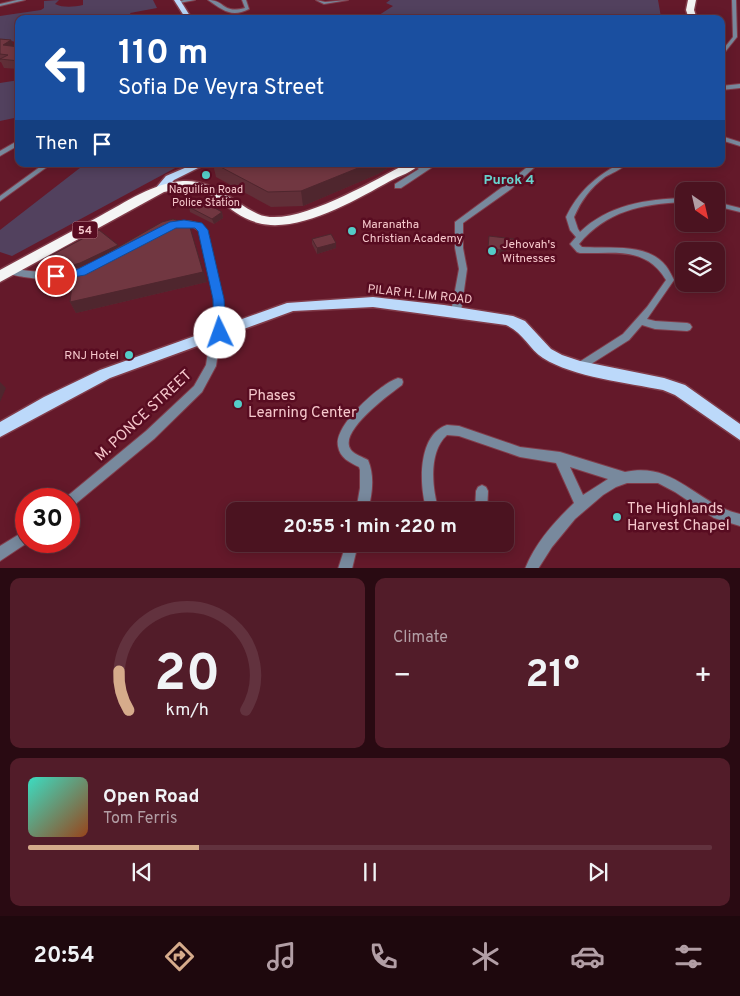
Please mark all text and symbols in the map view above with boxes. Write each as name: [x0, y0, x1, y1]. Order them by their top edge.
text: 110 m: [118, 32, 208, 76]
icon: left: [35, 35, 100, 100]
text: Sofia De Veyra Street: [118, 75, 324, 102]
icon: arrive: [88, 130, 116, 158]
text: Then: [35, 132, 78, 156]
marker: Naguilian Road Police Station: [200, 169, 212, 181]
district label: Purok 4: [484, 172, 534, 189]
north arrow: [675, 182, 725, 232]
map controls: [675, 182, 725, 292]
place label: Naguilian Road Police Station: [169, 183, 243, 210]
place label: Maranatha Christian Academy: [362, 217, 463, 247]
road number: 54: [72, 222, 98, 238]
marker: Maranatha Christian Academy: [346, 225, 358, 237]
place label: Jehovah's Witnesses: [502, 237, 556, 267]
button: layers: [675, 242, 725, 292]
marker: Jehovah's Witnesses: [486, 245, 498, 257]
pin: [35, 255, 77, 297]
icon: arrive: [42, 262, 70, 290]
street label: PILAR H. LIM ROAD: [367, 282, 473, 308]
position arrow: [193, 306, 245, 358]
place label: RNJ Hotel: [64, 348, 119, 364]
marker: RNJ Hotel: [123, 349, 135, 361]
street label: M. PONCE STREET: [92, 366, 197, 466]
place label: Phases Learning Center: [248, 387, 357, 423]
marker: Phases Learning Center: [232, 398, 244, 410]
speed limit sign: 30: [15, 488, 80, 553]
place label: The Highlands Harvest Chapel: [627, 500, 730, 536]
marker: The Highlands Harvest Chapel: [611, 511, 623, 523]
text: 20:55 · 1 min · 220 m: [283, 515, 457, 539]
text: Climate: [393, 628, 448, 648]
text: 20: [155, 643, 221, 709]
text: 21°: [525, 652, 580, 701]
text: −: [393, 659, 411, 695]
text: +: [694, 659, 712, 695]
text: km/h: [166, 699, 209, 722]
text: Open Road: [103, 785, 199, 809]
text: Tom Ferris: [103, 809, 177, 829]
icon: previous: [128, 858, 156, 886]
icon: pause: [356, 858, 384, 886]
icon: next: [584, 858, 612, 886]
icon: directions: [162, 939, 197, 974]
icon: music: [264, 939, 299, 974]
icon: phone: [366, 939, 401, 974]
icon: climate: [468, 939, 503, 974]
icon: car: [570, 939, 605, 974]
icon: filters: [671, 939, 706, 974]
text: 20:54: [33, 943, 95, 970]

